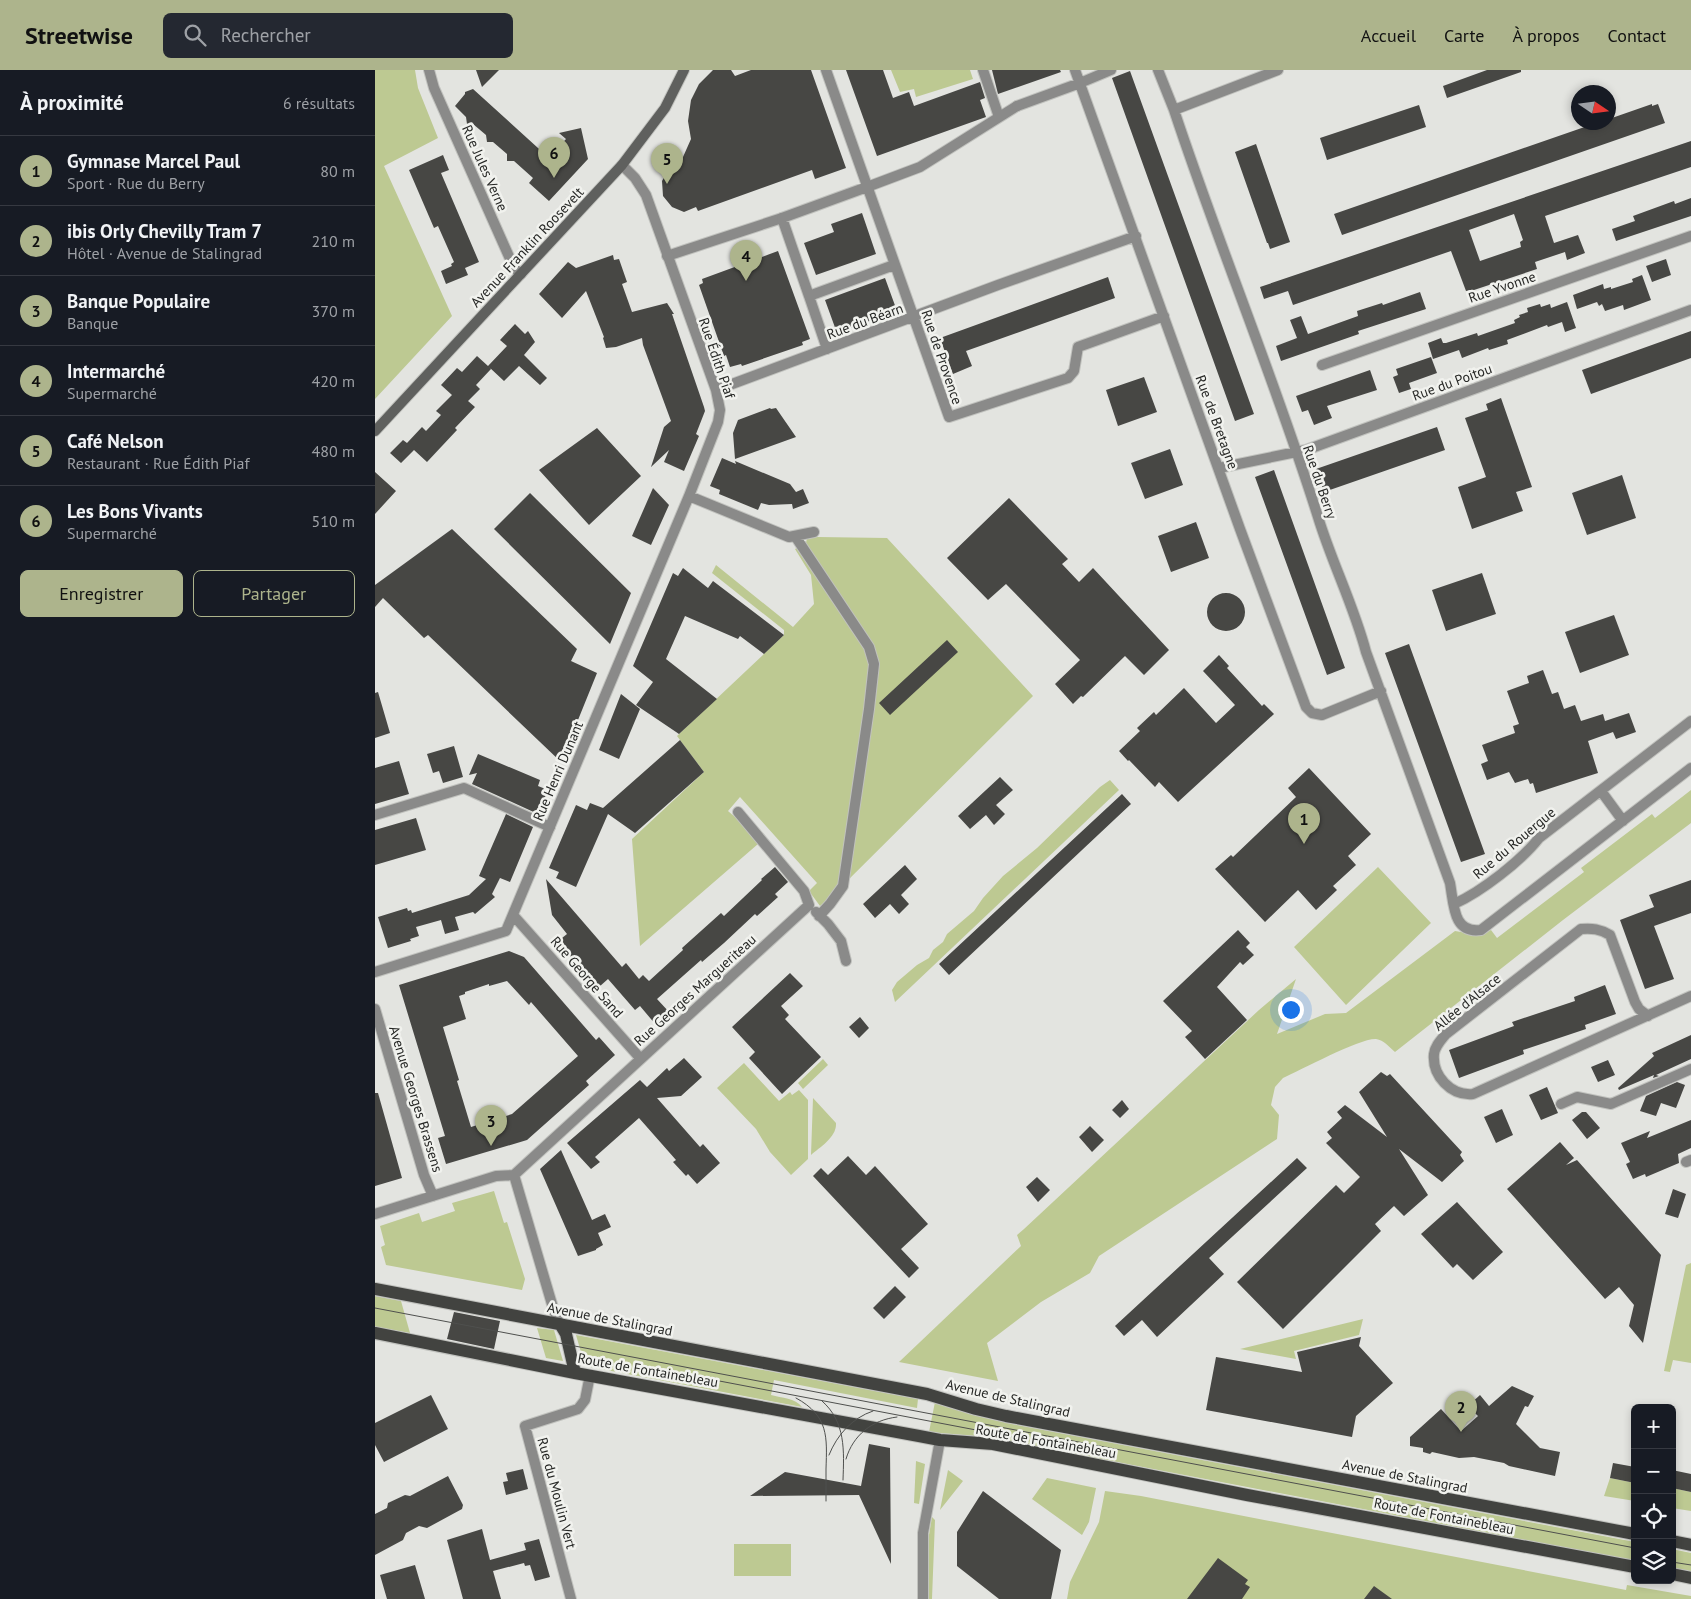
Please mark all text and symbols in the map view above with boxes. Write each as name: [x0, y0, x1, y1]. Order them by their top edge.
search box: [163, 13, 513, 58]
text: Streetwise: [25, 20, 133, 51]
icon: search: [181, 21, 209, 49]
text: Rechercher: [221, 23, 311, 47]
text: Accueil: [1361, 24, 1416, 47]
text: Carte: [1444, 24, 1485, 47]
text: À propos: [1513, 24, 1580, 47]
text: Contact: [1608, 24, 1666, 47]
north arrow: [1571, 85, 1616, 130]
text: À proximité: [20, 89, 124, 116]
text: 6 résultats: [283, 93, 355, 113]
street label: Rue Jules Verne: [458, 122, 512, 214]
pin: 6: [538, 137, 570, 178]
pin: 5: [651, 143, 683, 184]
text: Gymnase Marcel Paul: [67, 149, 240, 173]
text: 1: [31, 161, 41, 181]
text: 80 m: [320, 161, 355, 181]
text: Sport · Rue du Berry: [67, 173, 205, 193]
street label: Avenue Franklin Roosevelt: [467, 183, 588, 311]
text: ibis Orly Chevilly Tram 7: [67, 219, 262, 243]
text: 2: [31, 231, 41, 251]
text: 210 m: [312, 231, 355, 251]
pin: 4: [730, 240, 762, 281]
text: Hôtel · Avenue de Stalingrad: [67, 243, 262, 263]
street label: Rue Yvonne: [1466, 267, 1538, 307]
text: Banque Populaire: [67, 289, 210, 313]
street label: Rue du Béarn: [824, 299, 906, 343]
text: 3: [31, 301, 41, 321]
text: 370 m: [312, 301, 355, 321]
street label: Rue de Provence: [917, 307, 967, 407]
text: Banque: [67, 313, 118, 333]
street label: Rue Édith Piaf: [695, 315, 739, 401]
text: Intermarché: [67, 359, 165, 383]
street label: Rue du Poitou: [1410, 359, 1494, 405]
text: 4: [31, 371, 41, 391]
text: 420 m: [312, 371, 355, 391]
street label: Rue de Bretagne: [1192, 372, 1242, 472]
text: Supermarché: [67, 383, 157, 403]
text: Café Nelson: [67, 429, 164, 453]
text: 5: [31, 441, 41, 461]
text: 480 m: [312, 441, 355, 461]
street label: Rue du Berry: [1299, 443, 1341, 522]
text: Restaurant · Rue Édith Piaf: [67, 453, 250, 473]
text: Les Bons Vivants: [67, 499, 203, 523]
text: 6: [31, 511, 41, 531]
text: 510 m: [312, 511, 355, 531]
text: Supermarché: [67, 523, 157, 543]
button: Enregistrer: [20, 570, 183, 617]
button: Partager: [193, 570, 355, 617]
street label: Rue Henri Dunant: [529, 718, 587, 824]
pin: 1: [1288, 803, 1320, 844]
street label: Rue du Rouergue: [1469, 803, 1559, 883]
street label: Rue Georges Margueriteau: [630, 930, 760, 1050]
street label: Rue George Sand: [547, 932, 627, 1022]
street label: Allée d'Alsace: [1430, 969, 1504, 1035]
your location: [1278, 997, 1304, 1023]
street label: Avenue Georges Brassens: [385, 1024, 447, 1174]
pin: 3: [475, 1105, 507, 1146]
street label: Avenue de Stalingrad: [546, 1298, 674, 1340]
street label: Route de Fontainebleau: [576, 1349, 720, 1391]
street label: Avenue de Stalingrad: [944, 1375, 1072, 1421]
pin: 2: [1445, 1391, 1477, 1432]
map controls: [1631, 1404, 1676, 1584]
button: +: [1631, 1404, 1676, 1449]
street label: Route de Fontainebleau: [974, 1420, 1118, 1462]
street label: Rue du Moulin Vert: [533, 1435, 581, 1551]
button: −: [1631, 1449, 1676, 1494]
street label: Avenue de Stalingrad: [1341, 1455, 1469, 1497]
street label: Route de Fontainebleau: [1372, 1494, 1516, 1538]
button: locate: [1631, 1494, 1676, 1539]
button: layers: [1631, 1539, 1676, 1584]

